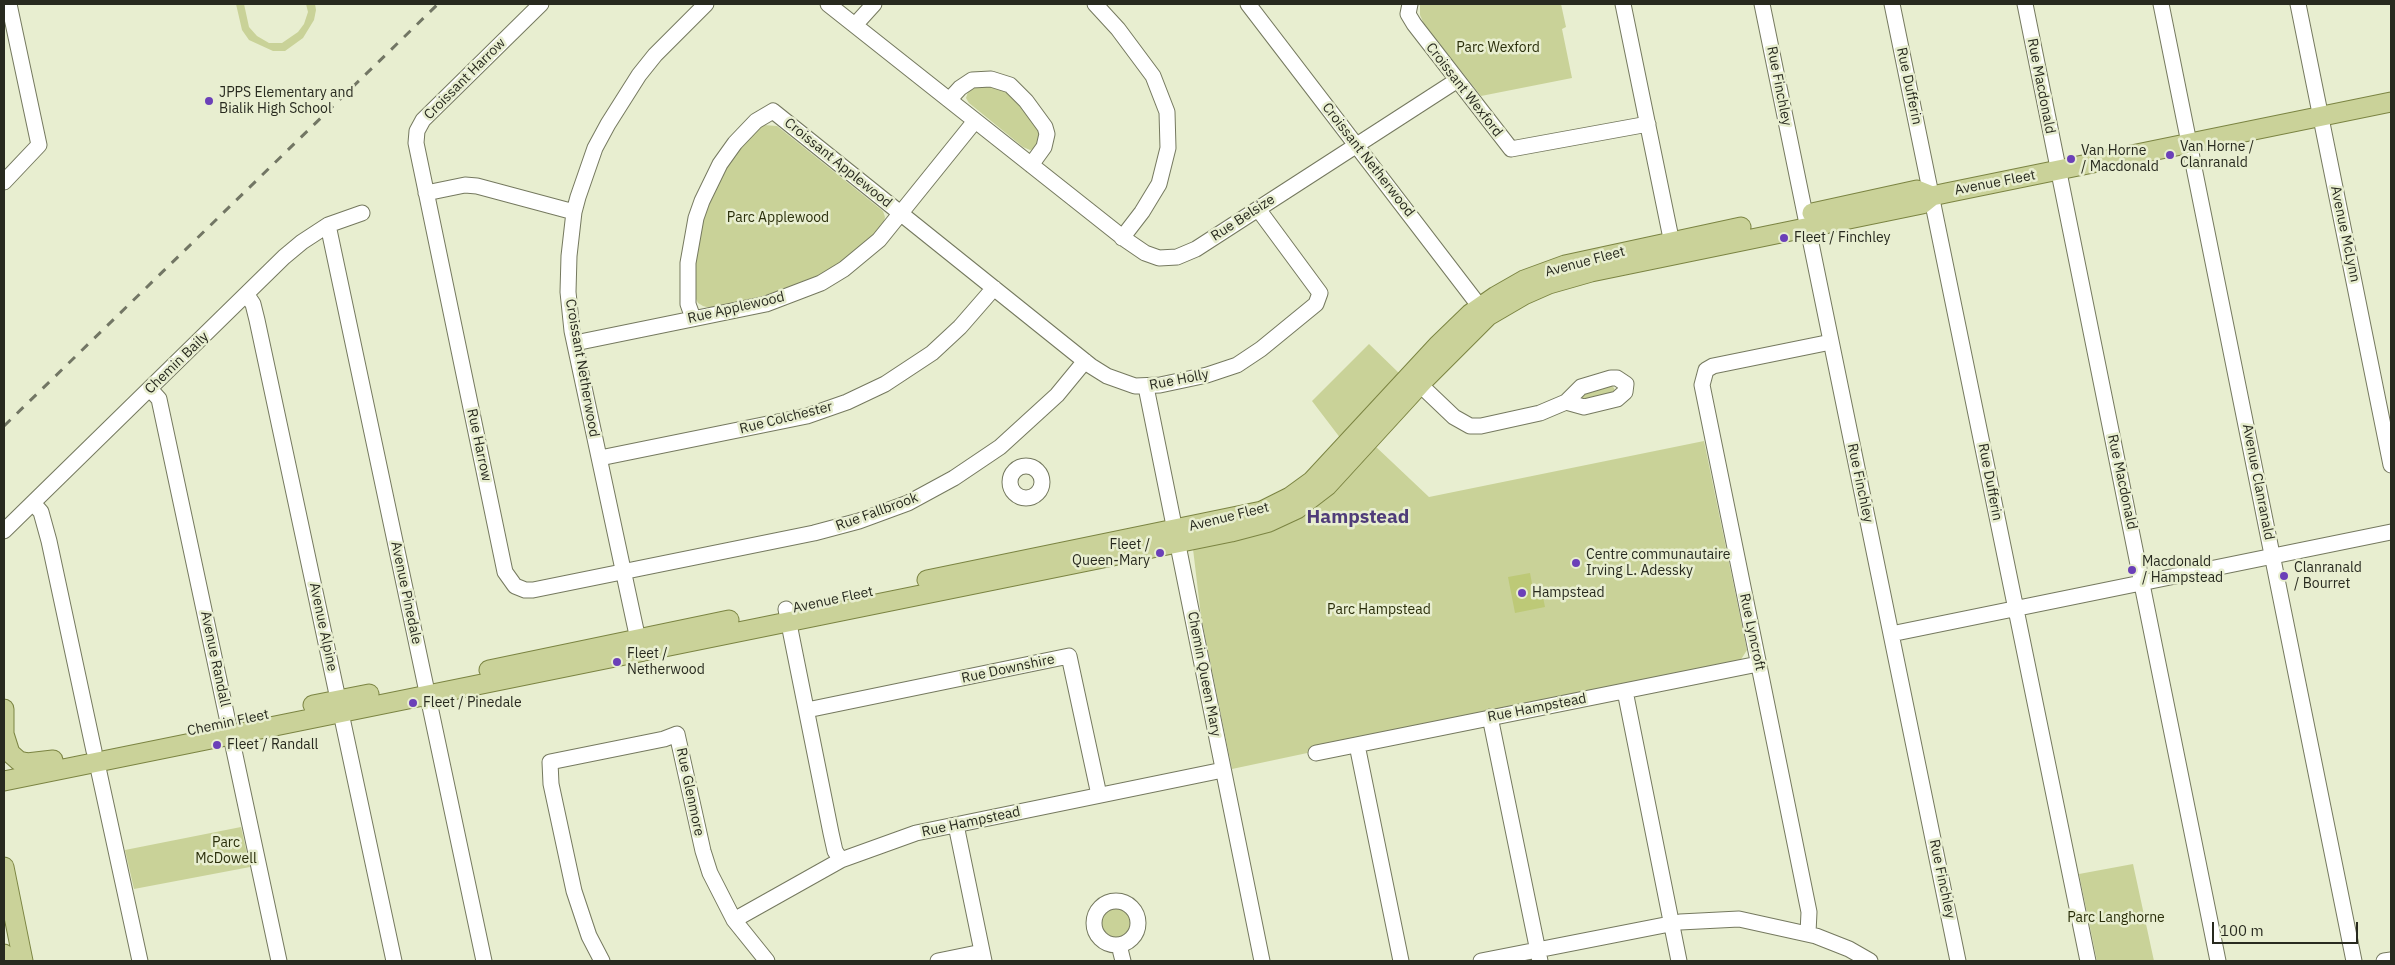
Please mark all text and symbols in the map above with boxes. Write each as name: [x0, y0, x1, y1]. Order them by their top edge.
street label: Croissant Harrow: [421, 35, 509, 123]
street label: Rue Macdonald: [2023, 37, 2059, 135]
street label: Croissant Wexford: [1422, 40, 1506, 140]
park label: Parc Wexford: [1456, 40, 1540, 56]
street label: Rue Finchley: [1763, 45, 1795, 127]
street label: Rue Dufferin: [1893, 46, 1925, 126]
place label: JPPS Elementary and Bialik High School: [219, 85, 354, 118]
marker: JPPS Elementary and Bialik High School: [203, 95, 215, 107]
street label: Croissant Netherwood: [1318, 100, 1418, 220]
street label: Croissant Applewood: [781, 114, 895, 212]
place label: Van Horne / Clanranald: [2180, 139, 2254, 172]
place label: Van Horne / Macdonald: [2081, 143, 2159, 176]
marker: Van Horne / Clanranald: [2164, 149, 2176, 161]
marker: Van Horne / Macdonald: [2065, 153, 2077, 165]
street label: Avenue Fleet: [1953, 167, 2037, 199]
street label: Avenue McLynn: [2327, 184, 2363, 284]
street label: Rue Belsize: [1208, 191, 1278, 245]
park label: Parc Applewood: [727, 210, 829, 226]
place label: Fleet / Finchley: [1794, 230, 1891, 246]
marker: Fleet / Finchley: [1778, 232, 1790, 244]
street label: Avenue Fleet: [1543, 243, 1627, 281]
street label: Rue Applewood: [686, 289, 786, 327]
street label: Croissant Netherwood: [562, 298, 602, 438]
street label: Chemin Baily: [142, 328, 212, 398]
street label: Rue Holly: [1148, 366, 1210, 394]
street label: Rue Colchester: [738, 398, 834, 438]
street label: Rue Harrow: [463, 407, 495, 483]
street label: Avenue Clanranald: [2239, 423, 2277, 541]
street label: Rue Macdonald: [2104, 433, 2140, 531]
street label: Rue Finchley: [1843, 442, 1877, 524]
street label: Rue Dufferin: [1974, 442, 2006, 522]
street label: Rue Fallbrook: [834, 489, 920, 535]
street label: Avenue Fleet: [1187, 499, 1271, 535]
district label: Hampstead: [1307, 507, 1409, 529]
place label: Fleet / Queen-Mary: [1072, 537, 1150, 570]
street label: Avenue Pinedale: [387, 540, 425, 646]
marker: Fleet / Queen-Mary: [1154, 547, 1166, 559]
place label: Centre communautaire Irving L. Adessky: [1586, 547, 1731, 580]
place label: Macdonald / Hampstead: [2142, 554, 2223, 586]
marker: Centre communautaire Irving L. Adessky: [1570, 557, 1582, 569]
place label: Clanranald / Bourret: [2294, 560, 2362, 592]
marker: Macdonald / Hampstead: [2126, 564, 2138, 576]
marker: Clanranald / Bourret: [2278, 570, 2290, 582]
street label: Avenue Alpine: [305, 581, 341, 673]
street label: Avenue Fleet: [791, 583, 875, 617]
place label: Hampstead: [1532, 585, 1605, 601]
marker: Hampstead: [1516, 587, 1528, 599]
street label: Rue Lyncroft: [1736, 592, 1768, 672]
park label: Parc Hampstead: [1327, 602, 1431, 618]
street label: Avenue Randall: [197, 610, 233, 708]
street label: Chemin Queen Mary: [1184, 610, 1224, 738]
place label: Fleet / Netherwood: [627, 646, 705, 679]
street label: Rue Downshire: [960, 651, 1056, 687]
marker: Fleet / Netherwood: [611, 656, 623, 668]
street label: Rue Hampstead: [1486, 690, 1588, 726]
place label: Fleet / Pinedale: [423, 695, 522, 711]
marker: Fleet / Pinedale: [407, 697, 419, 709]
street label: Chemin Fleet: [186, 706, 270, 740]
place label: Fleet / Randall: [227, 737, 318, 753]
marker: Fleet / Randall: [211, 739, 223, 751]
street label: Rue Glenmore: [672, 746, 708, 838]
street label: Rue Hampstead: [920, 803, 1022, 841]
park label: Parc McDowell: [195, 835, 257, 868]
street label: Rue Finchley: [1925, 838, 1959, 920]
park label: Parc Langhorne: [2067, 910, 2165, 926]
scale bar: [2215, 912, 2361, 944]
text: 100 m: [2220, 921, 2264, 940]

